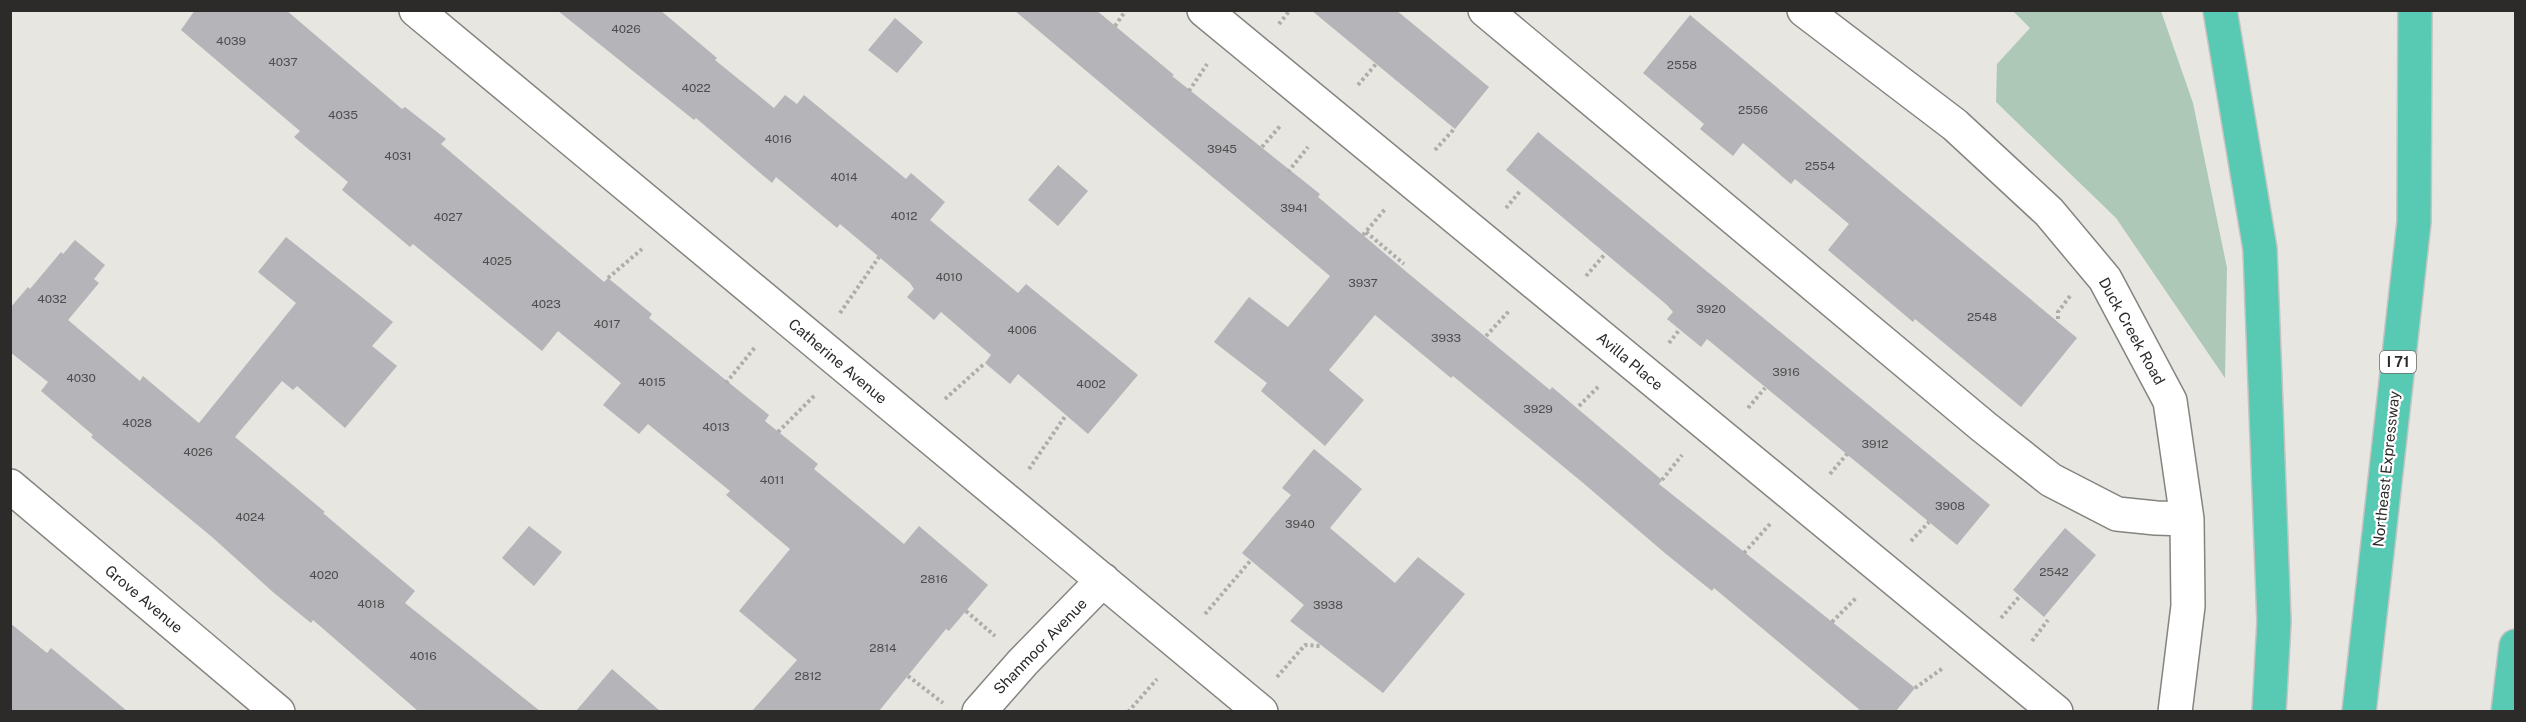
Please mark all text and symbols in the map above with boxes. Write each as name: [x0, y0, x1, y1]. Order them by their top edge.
house number: 4026: [611, 22, 641, 36]
house number: 4039: [216, 34, 246, 48]
house number: 4037: [268, 55, 298, 69]
house number: 2558: [1667, 58, 1697, 72]
house number: 4022: [681, 81, 711, 95]
house number: 2556: [1738, 103, 1768, 117]
house number: 4035: [328, 108, 358, 122]
house number: 4016: [764, 132, 792, 146]
house number: 3945: [1207, 142, 1237, 156]
house number: 4031: [384, 149, 412, 163]
house number: 2554: [1805, 159, 1835, 173]
house number: 4014: [830, 170, 858, 184]
house number: 3941: [1280, 201, 1308, 215]
house number: 4012: [891, 209, 917, 223]
house number: 4027: [433, 210, 463, 224]
house number: 4025: [482, 254, 512, 268]
house number: 4010: [935, 270, 963, 284]
street label: Duck Creek Road: [2096, 274, 2168, 388]
house number: 3937: [1348, 276, 1378, 290]
house number: 4032: [37, 292, 67, 306]
house number: 4023: [531, 297, 561, 311]
house number: 3920: [1696, 302, 1726, 316]
house number: 2548: [1967, 310, 1997, 324]
street label: Catherine Avenue: [785, 315, 891, 407]
house number: 4017: [594, 317, 620, 331]
house number: 4006: [1007, 323, 1037, 337]
street label: Avilla Place: [1594, 329, 1666, 393]
house number: 3933: [1431, 331, 1461, 345]
road number: I 71: [2380, 351, 2416, 373]
house number: 3916: [1772, 365, 1800, 379]
house number: 4030: [66, 371, 96, 385]
house number: 4015: [638, 375, 666, 389]
house number: 4002: [1076, 377, 1106, 391]
street label: Northeast Expressway: [2369, 390, 2403, 548]
house number: 3929: [1523, 402, 1553, 416]
house number: 4028: [122, 416, 152, 430]
house number: 4013: [702, 420, 730, 434]
house number: 3912: [1861, 437, 1889, 451]
house number: 4026: [183, 445, 213, 459]
house number: 4011: [760, 473, 784, 487]
house number: 3908: [1935, 499, 1965, 513]
house number: 4024: [235, 510, 265, 524]
house number: 3940: [1285, 517, 1315, 531]
street label: Grove Avenue: [102, 562, 186, 636]
house number: 2542: [2039, 565, 2069, 579]
house number: 4020: [309, 568, 339, 582]
house number: 2816: [920, 572, 948, 586]
street label: Shanmoor Avenue: [990, 595, 1090, 697]
house number: 4018: [357, 597, 385, 611]
house number: 3938: [1313, 598, 1343, 612]
house number: 2814: [869, 641, 897, 655]
house number: 4016: [409, 649, 437, 663]
house number: 2812: [795, 669, 821, 683]

